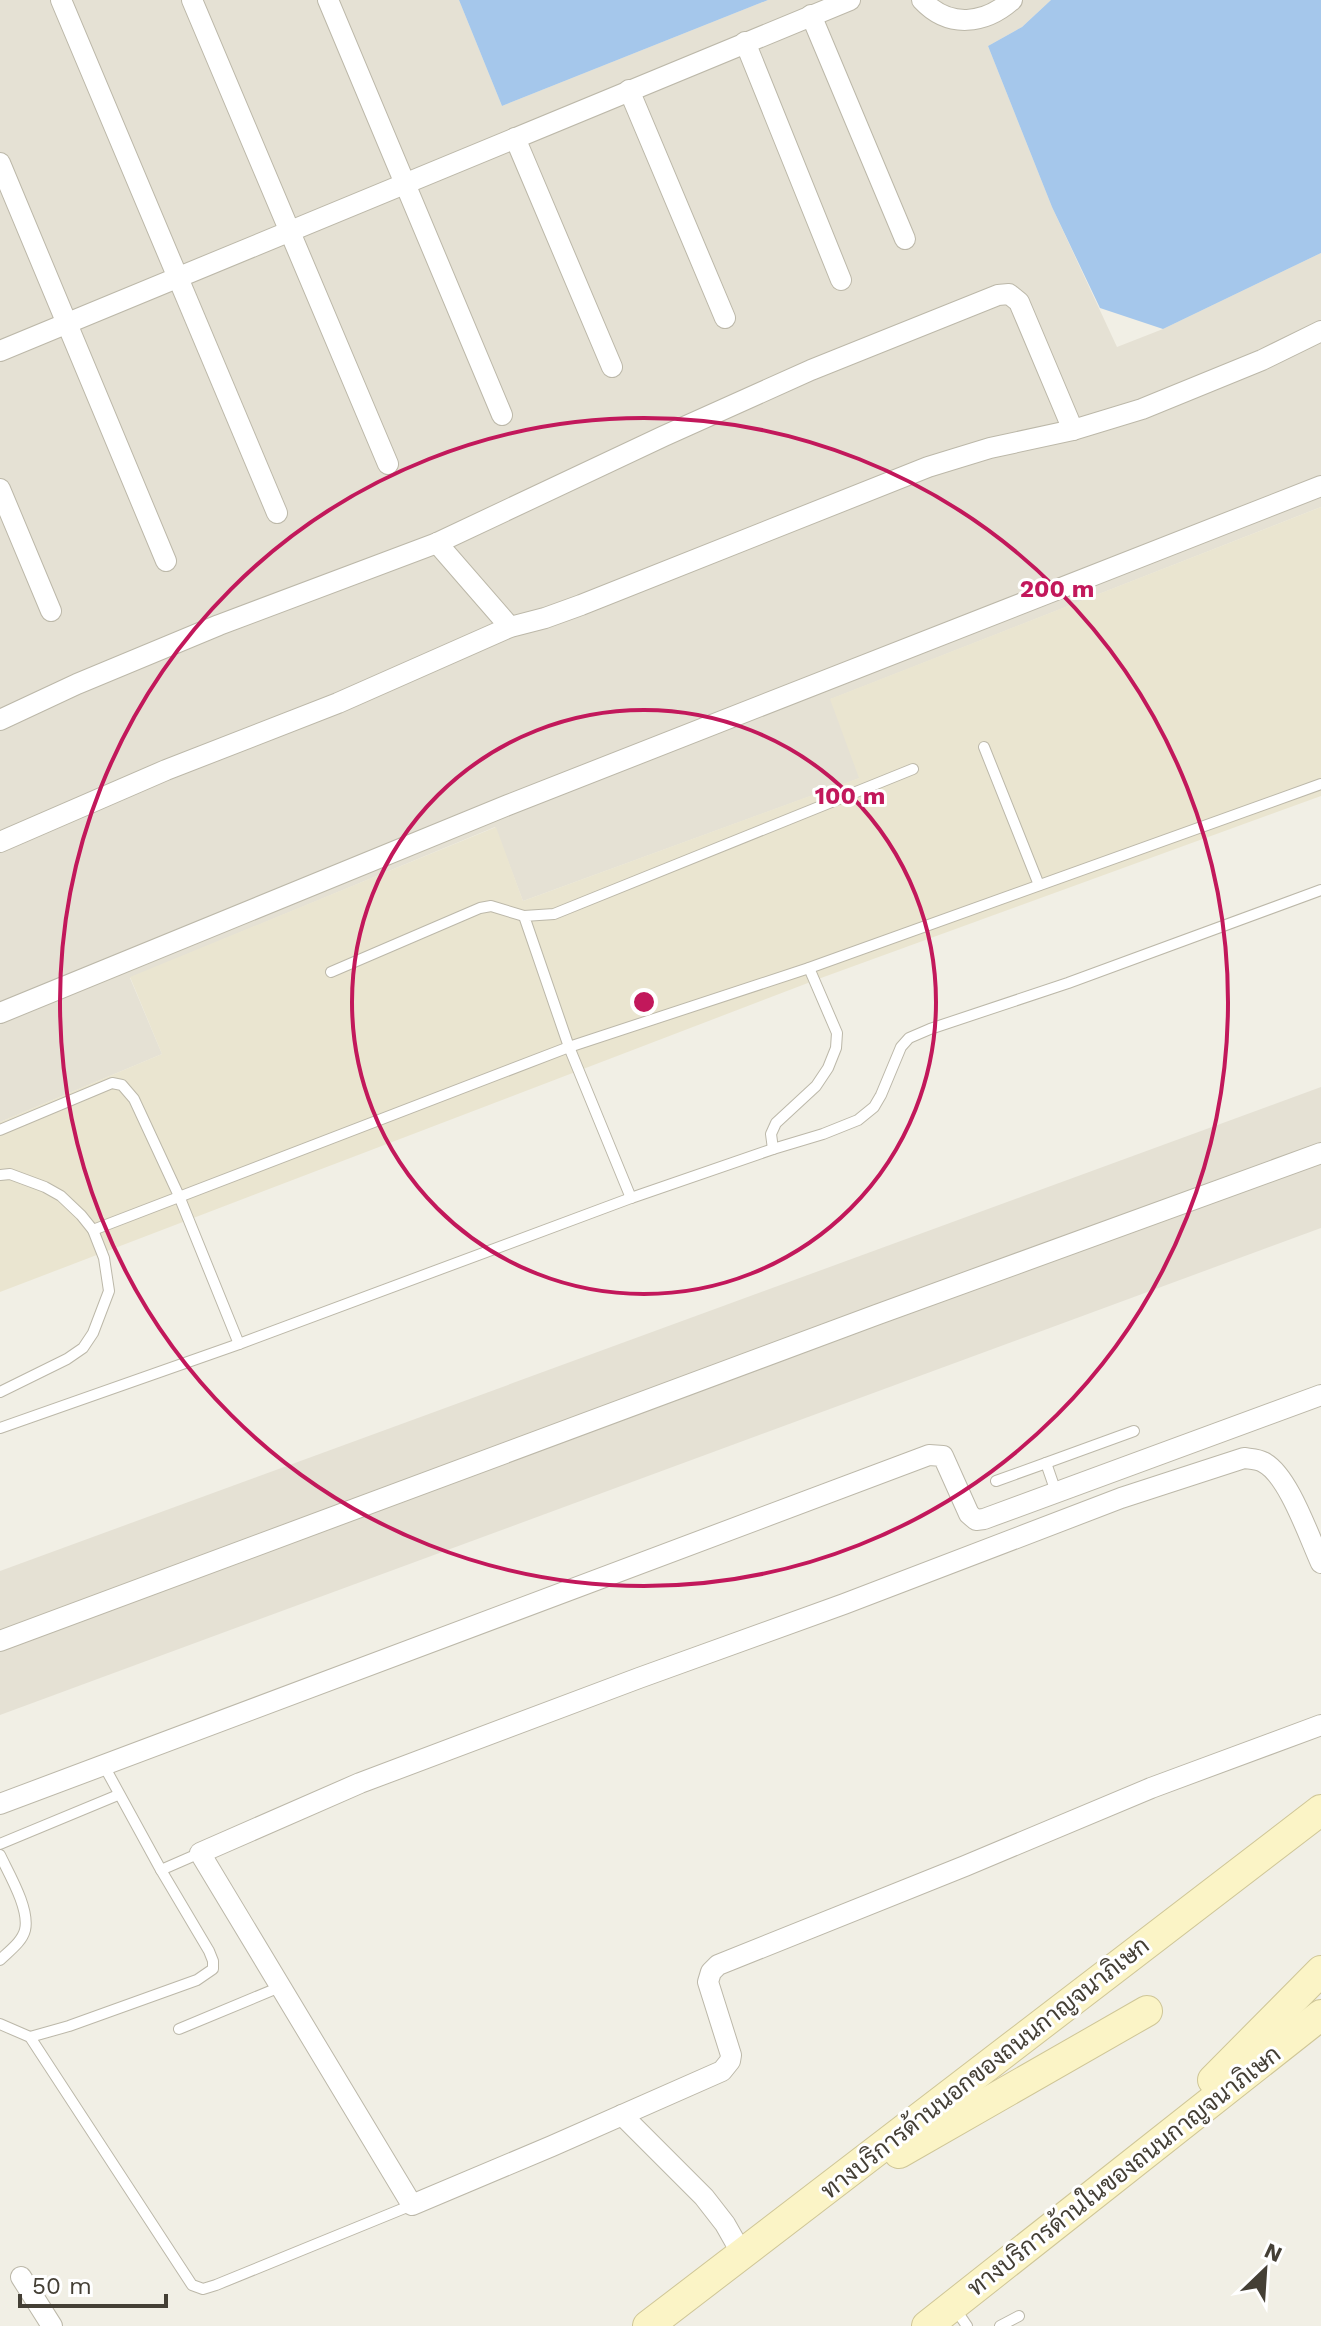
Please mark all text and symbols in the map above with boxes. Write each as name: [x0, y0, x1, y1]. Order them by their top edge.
text: 200 m: [1020, 575, 1094, 603]
text: 100 m: [815, 782, 885, 810]
centre of rings: [630, 988, 658, 1016]
street label: ทางบริการด้านนอกของถนนกาญจนาภิเษก: [815, 1930, 1155, 2205]
street label: ทางบริการด้านในของถนนกาญจนาภิเษก: [961, 2038, 1286, 2302]
north arrow: [1225, 2230, 1305, 2310]
text: N: [1261, 2238, 1286, 2267]
scale bar: [20, 2258, 166, 2308]
text: 50 m: [32, 2272, 92, 2300]

